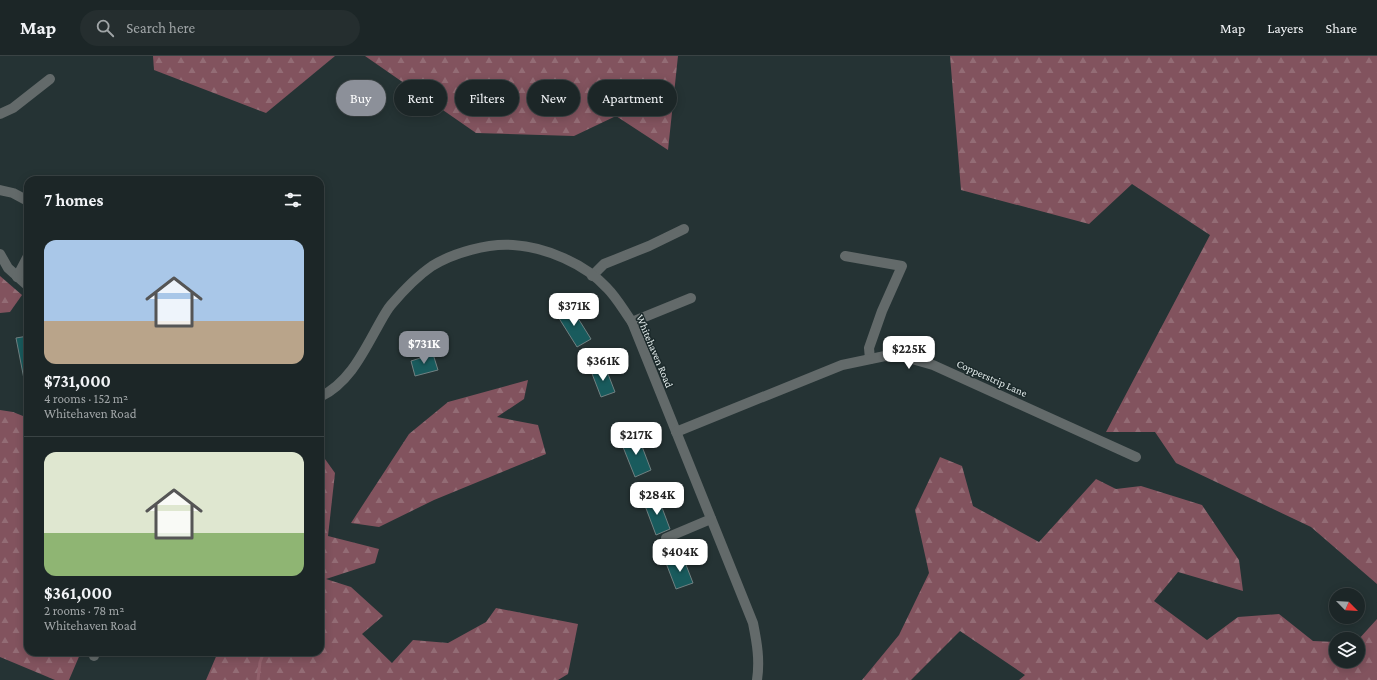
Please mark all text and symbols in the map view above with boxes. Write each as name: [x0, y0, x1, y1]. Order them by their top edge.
search box: [80, 10, 360, 46]
text: Map: [20, 17, 56, 38]
icon: search: [94, 17, 116, 39]
text: Search here: [126, 20, 195, 36]
text: Map: [1220, 20, 1245, 36]
text: Layers: [1267, 20, 1304, 36]
text: Share: [1326, 20, 1357, 36]
chip: Buy: [336, 80, 386, 116]
chip: Rent: [394, 80, 447, 116]
chip: Filters: [455, 80, 519, 116]
chip: New: [527, 80, 580, 116]
chip: Apartment: [588, 80, 677, 116]
icon: filters: [282, 189, 304, 211]
text: 7 homes: [44, 191, 103, 210]
icon: home: [138, 266, 210, 338]
pin: $371K: [546, 293, 602, 327]
text: $371K: [558, 298, 590, 313]
street label: Whitehaven Road: [634, 313, 676, 390]
pin: $731K: [396, 331, 452, 365]
text: $731K: [408, 336, 440, 351]
pin: $225K: [881, 336, 937, 370]
text: $225K: [892, 341, 926, 356]
pin: $361K: [575, 348, 631, 382]
text: $361K: [586, 353, 620, 368]
street label: Copperstrip Lane: [954, 357, 1029, 400]
text: $731,000: [44, 372, 111, 391]
text: 4 rooms · 152 m²: [44, 391, 128, 406]
text: Whitehaven Road: [44, 406, 137, 421]
pin: $217K: [608, 422, 664, 456]
text: $217K: [620, 427, 652, 442]
icon: home: [138, 478, 210, 550]
pin: $284K: [629, 482, 685, 516]
text: $284K: [639, 487, 675, 502]
pin: $404K: [652, 539, 708, 573]
text: $404K: [662, 544, 698, 559]
text: $361,000: [44, 584, 112, 603]
north arrow: [1329, 588, 1365, 624]
map controls: [1329, 588, 1365, 668]
text: 2 rooms · 78 m²: [44, 603, 124, 618]
text: Whitehaven Road: [44, 618, 137, 633]
button: layers: [1329, 632, 1365, 668]

